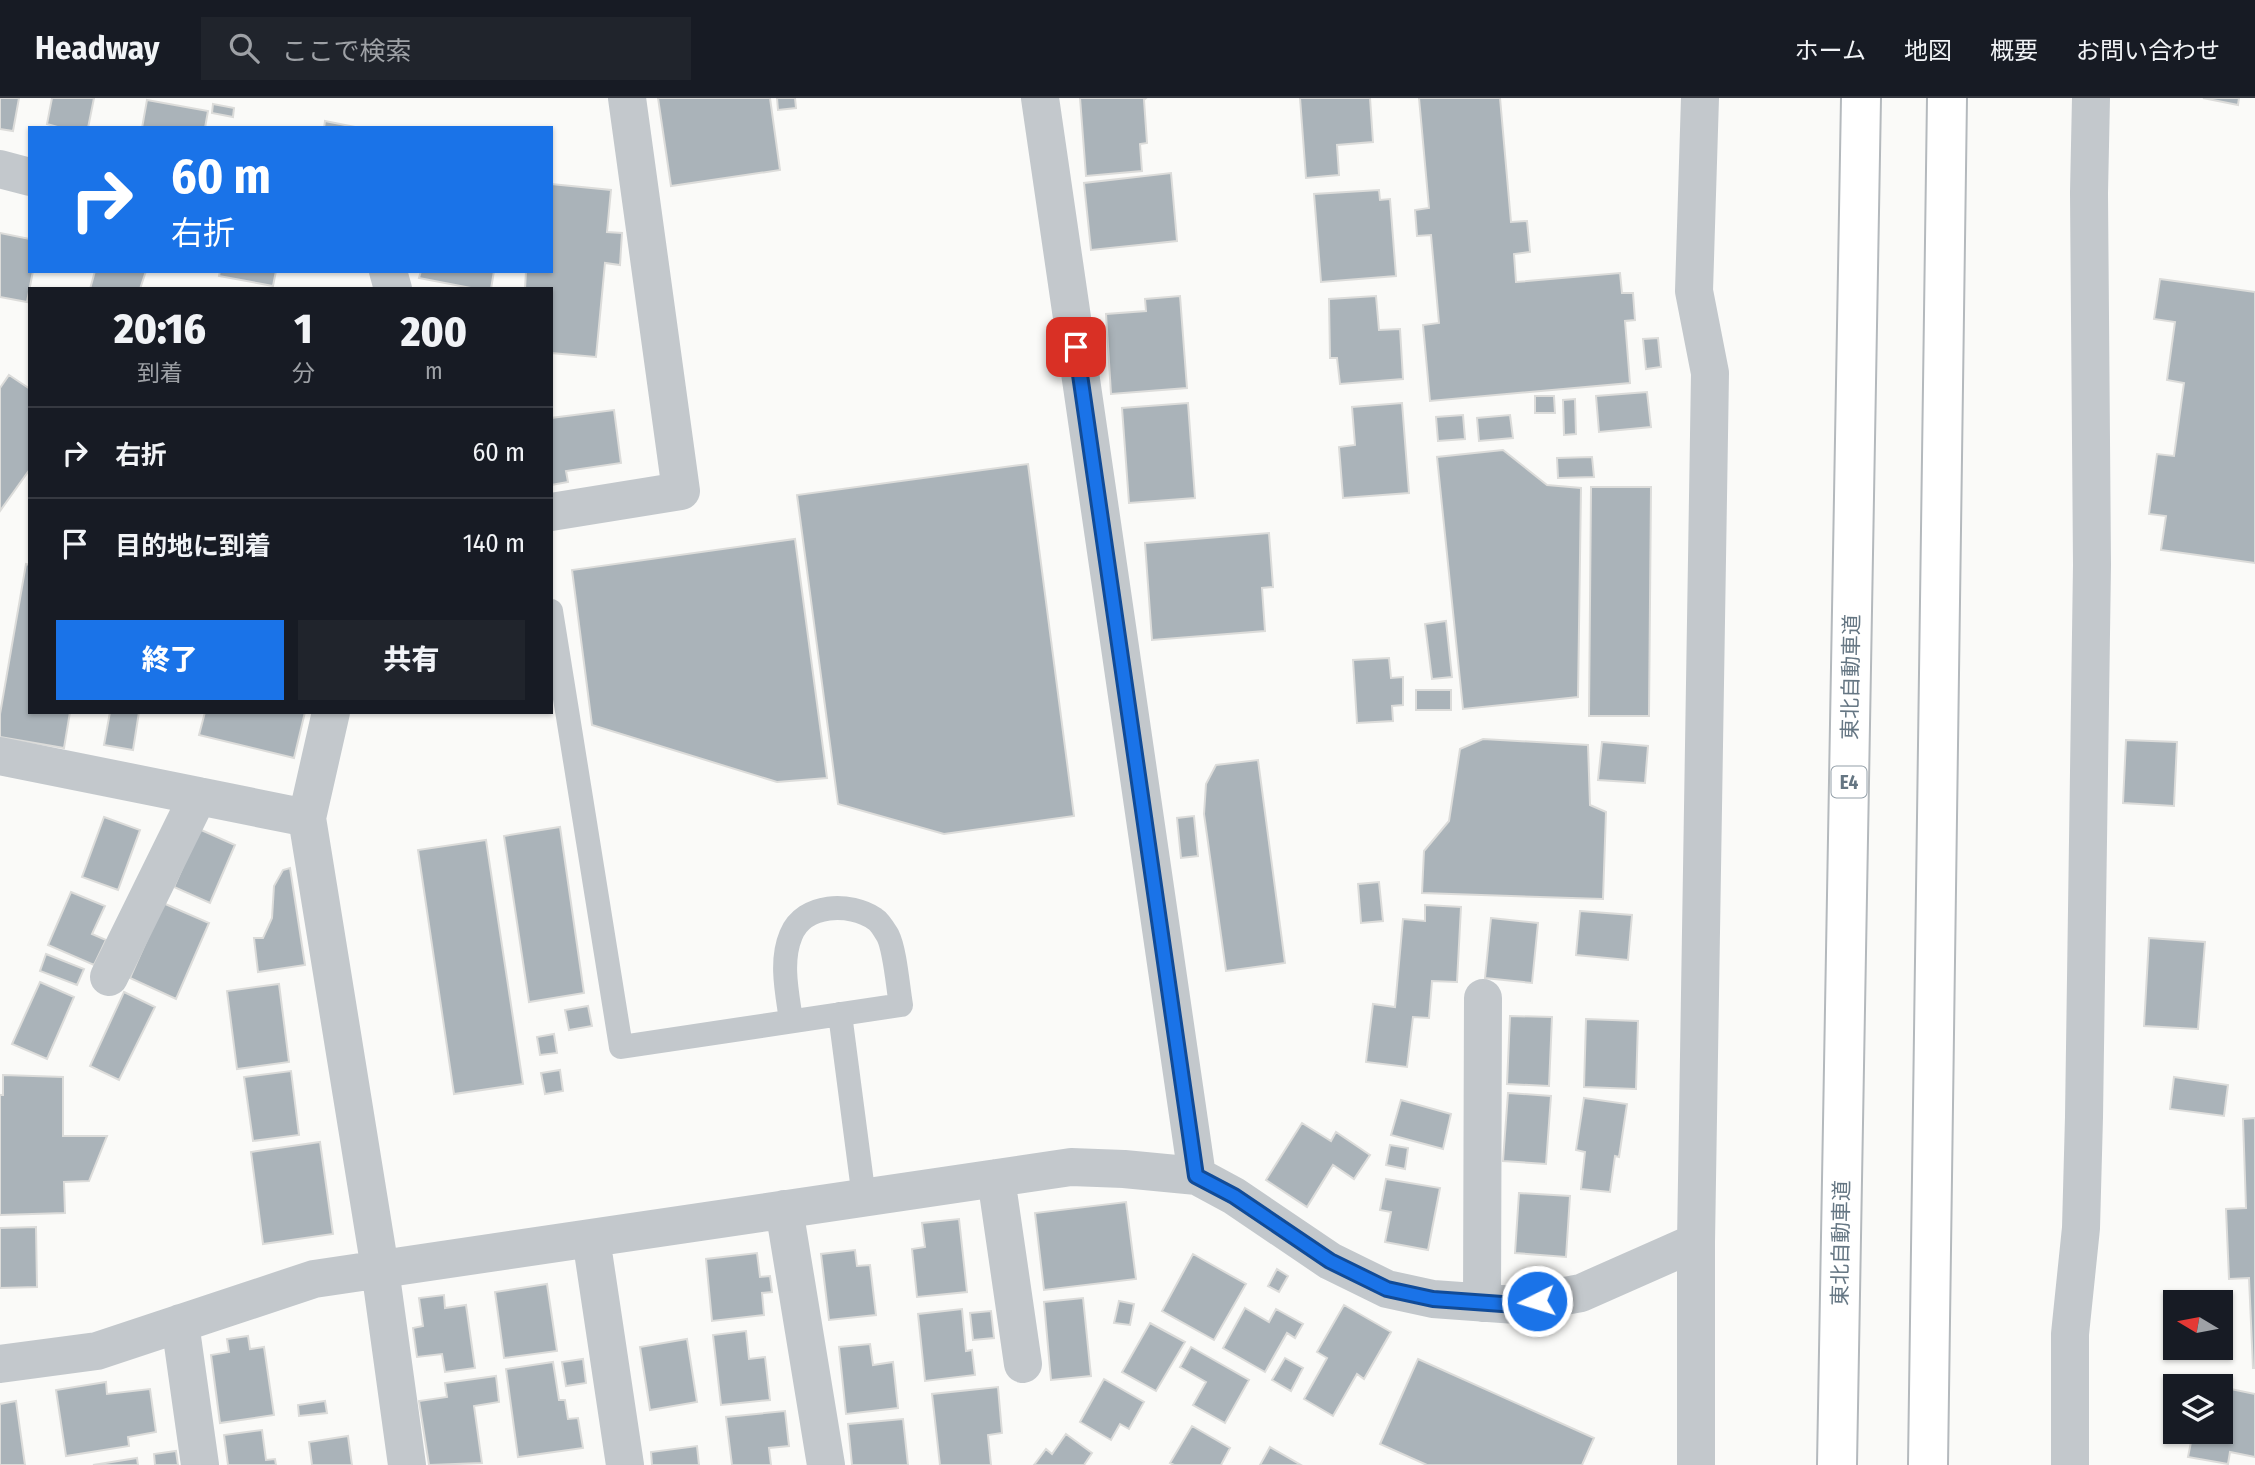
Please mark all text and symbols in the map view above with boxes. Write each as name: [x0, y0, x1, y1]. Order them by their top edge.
search box: [201, 17, 691, 80]
text: Headway: [35, 28, 159, 68]
icon: search: [225, 29, 263, 67]
text: ここで検索: [281, 36, 412, 67]
text: ホーム: [1795, 37, 1866, 65]
text: 地図: [1904, 37, 1952, 65]
text: 概要: [1990, 37, 2038, 65]
text: お問い合わせ: [2076, 37, 2220, 65]
text: 60 m: [171, 147, 271, 206]
icon: right: [56, 154, 147, 245]
text: 右折: [171, 214, 235, 252]
text: 20:16: [114, 304, 206, 354]
text: 1: [294, 304, 312, 354]
text: 200: [401, 307, 467, 357]
pin: [1046, 317, 1106, 377]
icon: arrive: [1057, 328, 1095, 366]
text: m: [425, 357, 443, 385]
text: 到着: [137, 359, 183, 387]
text: 分: [292, 359, 315, 387]
icon: right: [56, 434, 94, 472]
text: 60 m: [472, 437, 525, 468]
text: 右折: [115, 440, 167, 471]
icon: arrive: [56, 525, 94, 563]
text: 140 m: [463, 528, 525, 559]
text: 目的地に到着: [115, 531, 271, 562]
street label: 東北自動車道: [1837, 614, 1865, 740]
button: 終了: [56, 620, 284, 700]
button: 共有: [298, 620, 525, 700]
road number: E4: [1832, 766, 1867, 797]
street label: 東北自動車道: [1827, 1180, 1855, 1306]
position arrow: [1500, 1264, 1574, 1338]
north arrow: [2163, 1290, 2233, 1360]
map controls: [2163, 1290, 2233, 1444]
button: layers: [2163, 1374, 2233, 1444]

